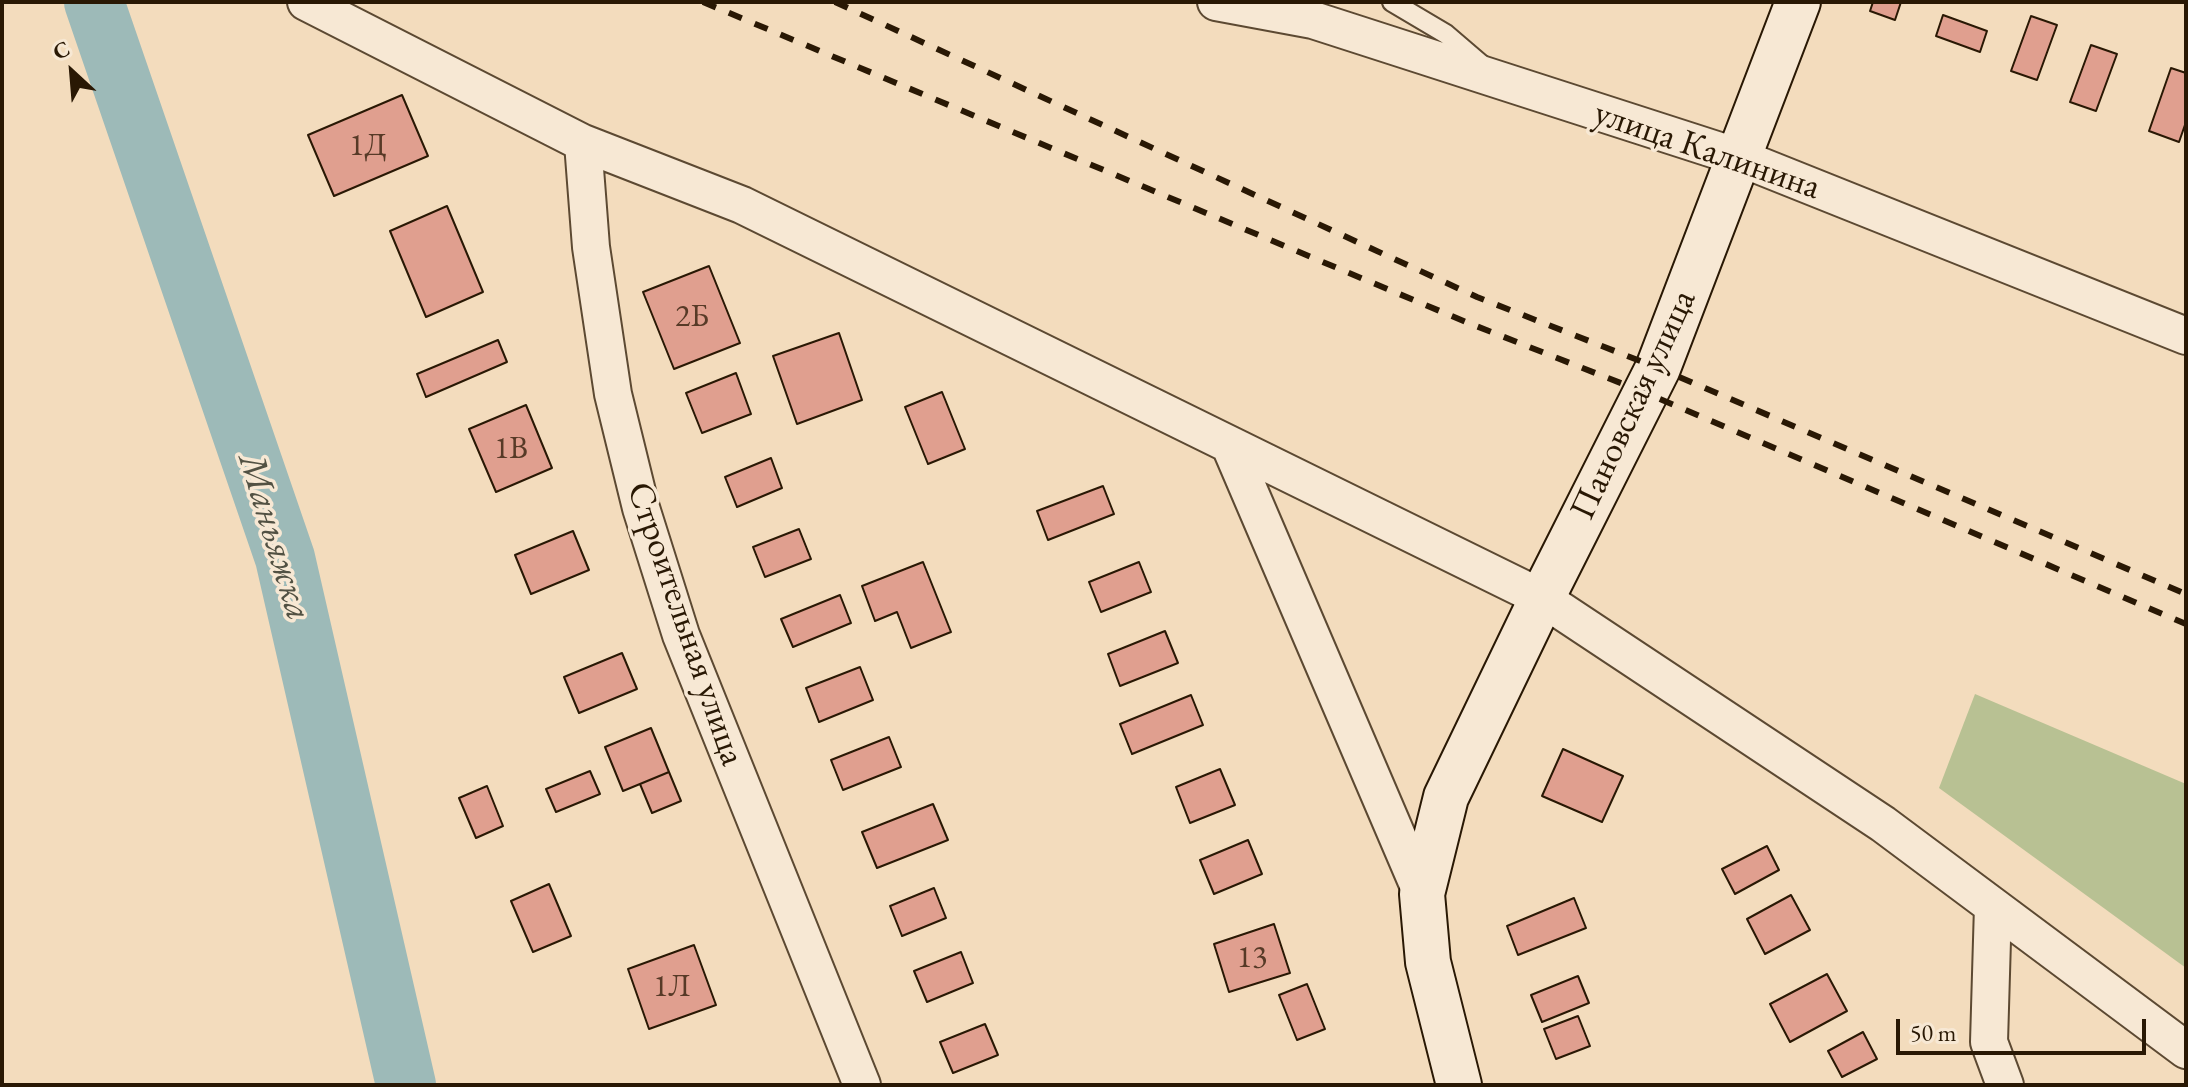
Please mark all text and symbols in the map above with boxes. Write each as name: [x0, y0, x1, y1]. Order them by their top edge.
north arrow: [32, 32, 112, 112]
text: С: [48, 34, 75, 66]
street label: улица Калинина: [1588, 92, 1826, 210]
house number: 1Д: [349, 127, 387, 165]
street label: Пановская улица: [1562, 283, 1706, 527]
house number: 2Б: [675, 298, 709, 336]
house number: 1В: [494, 430, 528, 468]
water label: Маньяжка: [227, 448, 321, 626]
street label: Строительная улица: [616, 477, 754, 771]
house number: 13: [1237, 939, 1267, 977]
house number: 1Л: [653, 968, 691, 1006]
scale bar: [1900, 1003, 2150, 1053]
text: 50 m: [1910, 1017, 1957, 1048]

